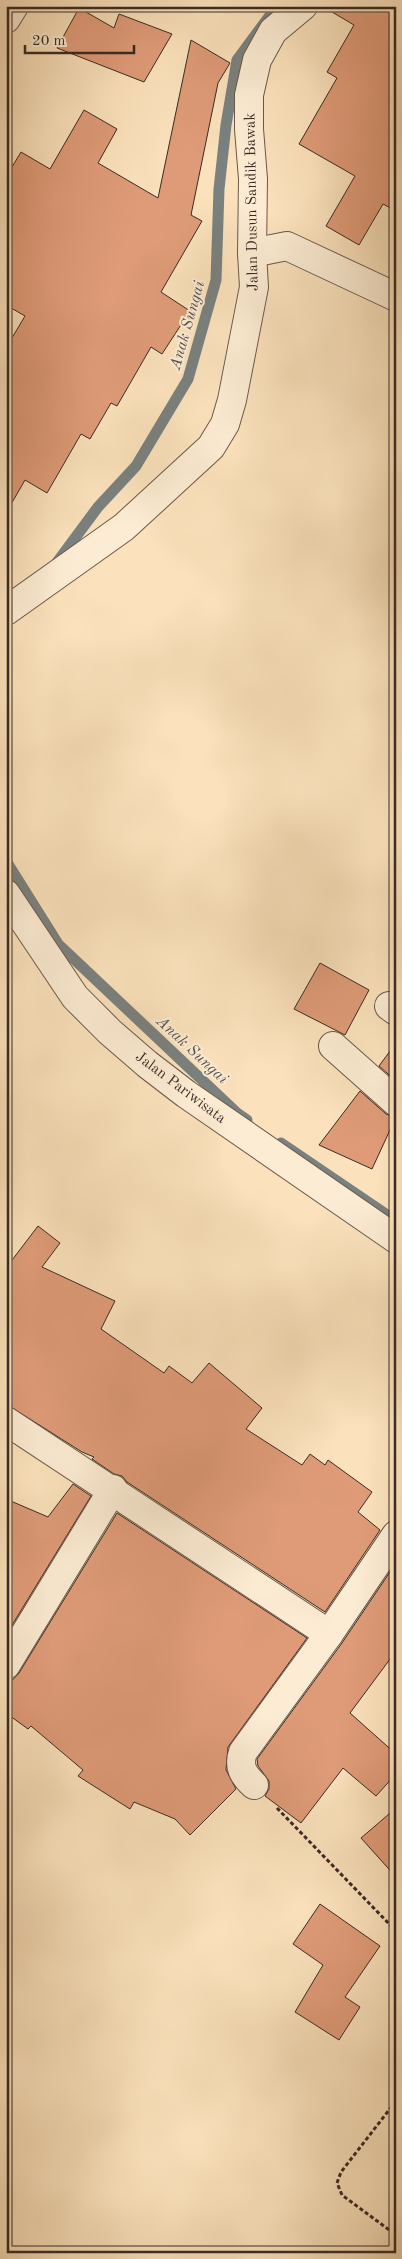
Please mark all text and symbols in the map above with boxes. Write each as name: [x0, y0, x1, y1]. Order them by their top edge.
scale bar: [25, 22, 134, 54]
text: 20 m: [32, 34, 66, 49]
street label: Jalan Dusun Sandik Bawak: [243, 113, 262, 291]
water label: Anak Sungai: [167, 279, 208, 373]
water label: Anak Sungai: [152, 1013, 231, 1088]
street label: Jalan Pariwisata: [132, 1049, 228, 1127]

